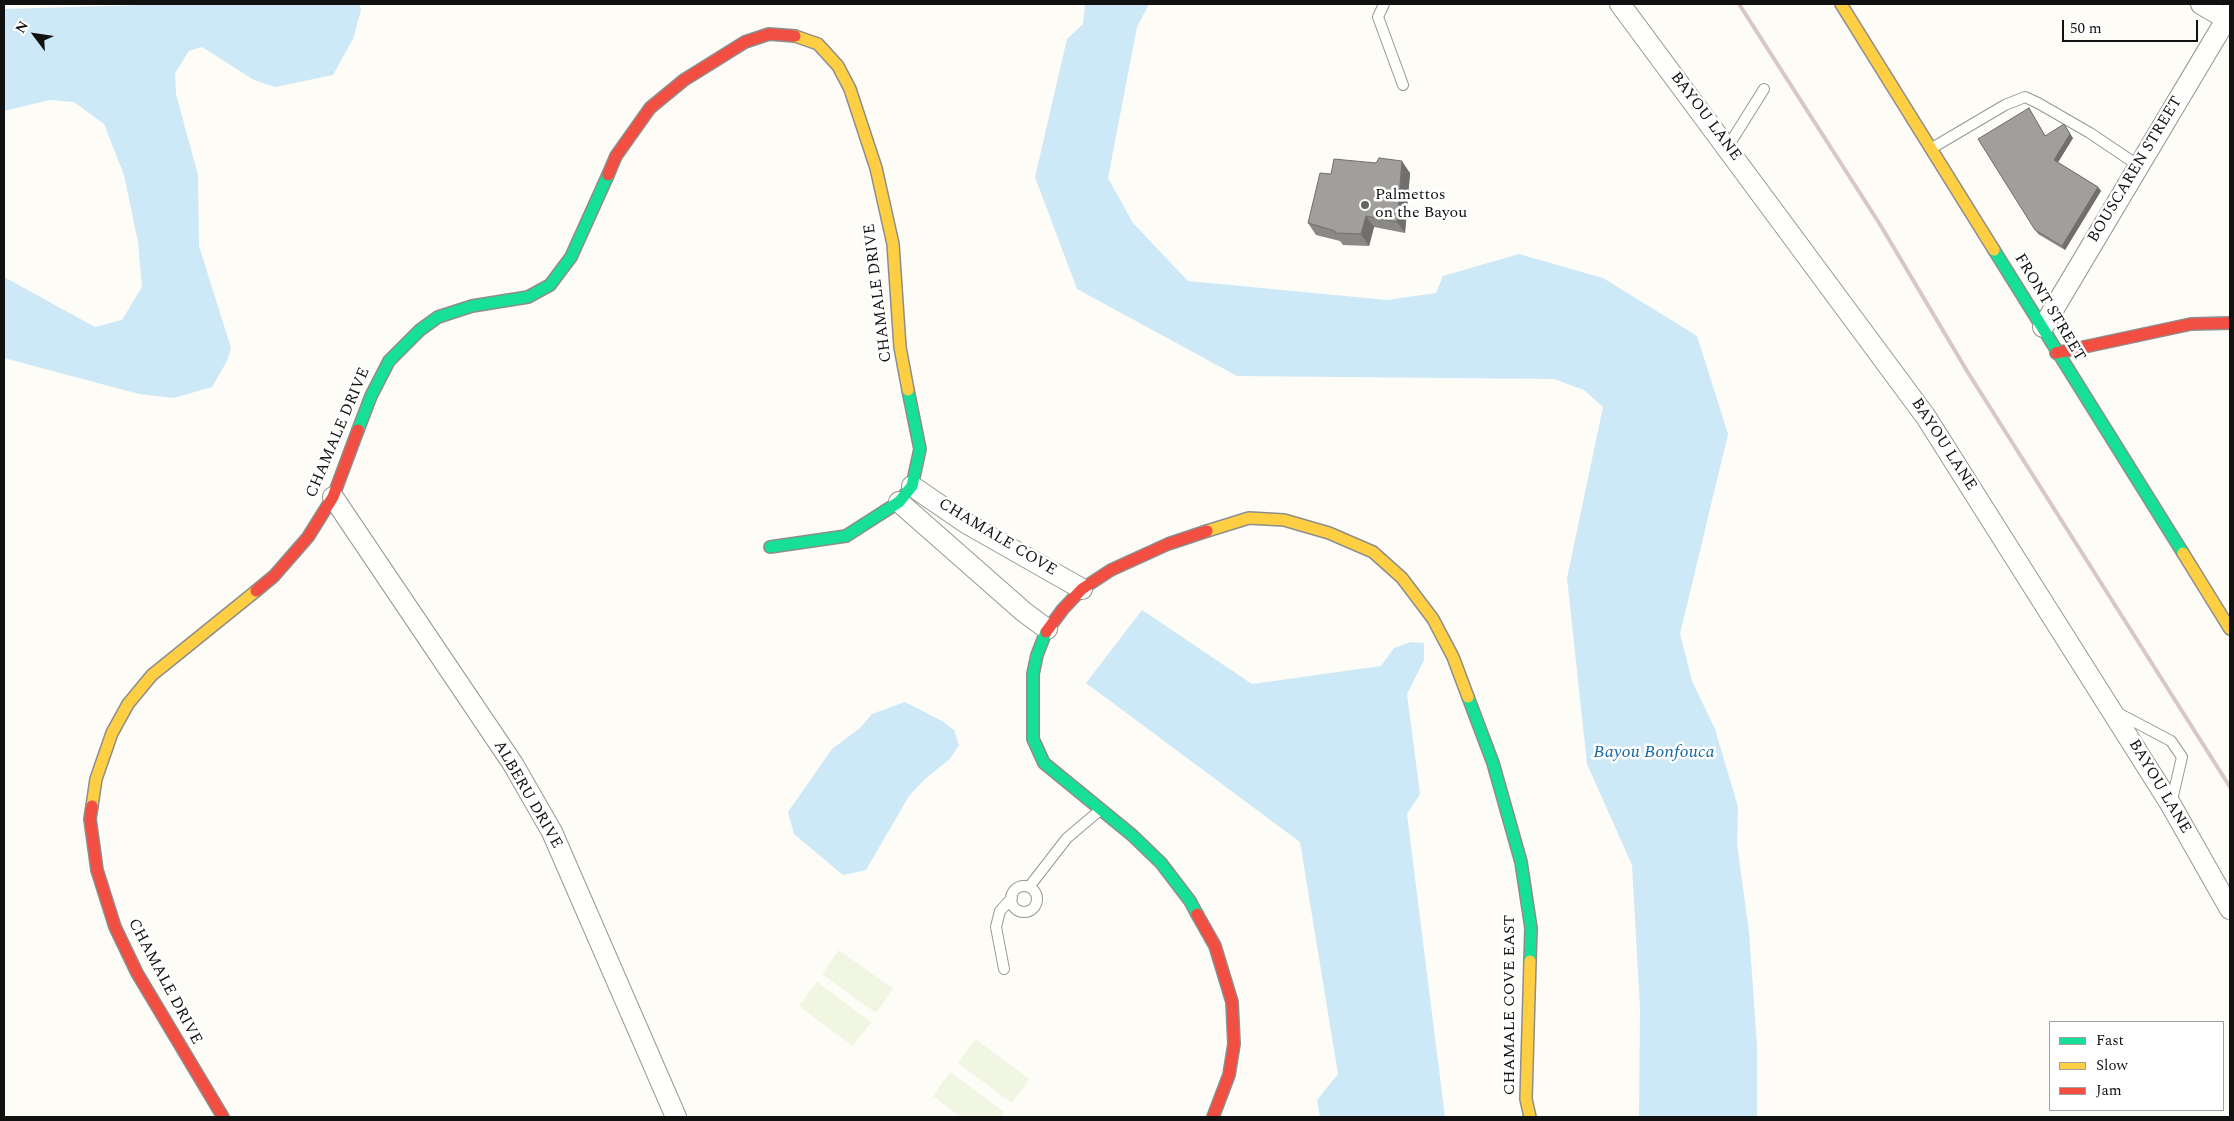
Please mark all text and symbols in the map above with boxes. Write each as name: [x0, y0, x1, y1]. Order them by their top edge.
north arrow: [10, 10, 60, 60]
scale bar: [2064, 10, 2200, 42]
text: N: [10, 17, 34, 37]
text: 50 m: [2070, 17, 2102, 40]
street label: BAYOU LANE: [1665, 69, 1745, 165]
street label: BOUSCAREN STREET: [2085, 93, 2187, 247]
place label: Palmettos on the Bayou: [1375, 186, 1467, 224]
marker: Palmettos on the Bayou: [1359, 199, 1371, 211]
street label: CHAMALE DRIVE: [861, 222, 897, 364]
street label: FRONT STREET: [2009, 251, 2089, 365]
street label: CHAMALE DRIVE: [303, 365, 375, 501]
street label: BAYOU LANE: [1906, 395, 1980, 495]
street label: CHAMALE COVE: [934, 495, 1060, 581]
street label: BAYOU LANE: [2123, 736, 2195, 838]
street label: ALBERU DRIVE: [488, 738, 566, 852]
water label: Bayou Bonfouca: [1593, 742, 1715, 764]
street label: CHAMALE COVE EAST: [1501, 915, 1521, 1095]
street label: CHAMALE DRIVE: [123, 916, 205, 1048]
legend: [2049, 1021, 2224, 1111]
text: Fast: [2096, 1029, 2124, 1052]
text: Slow: [2096, 1054, 2128, 1077]
text: Jam: [2096, 1079, 2122, 1102]

